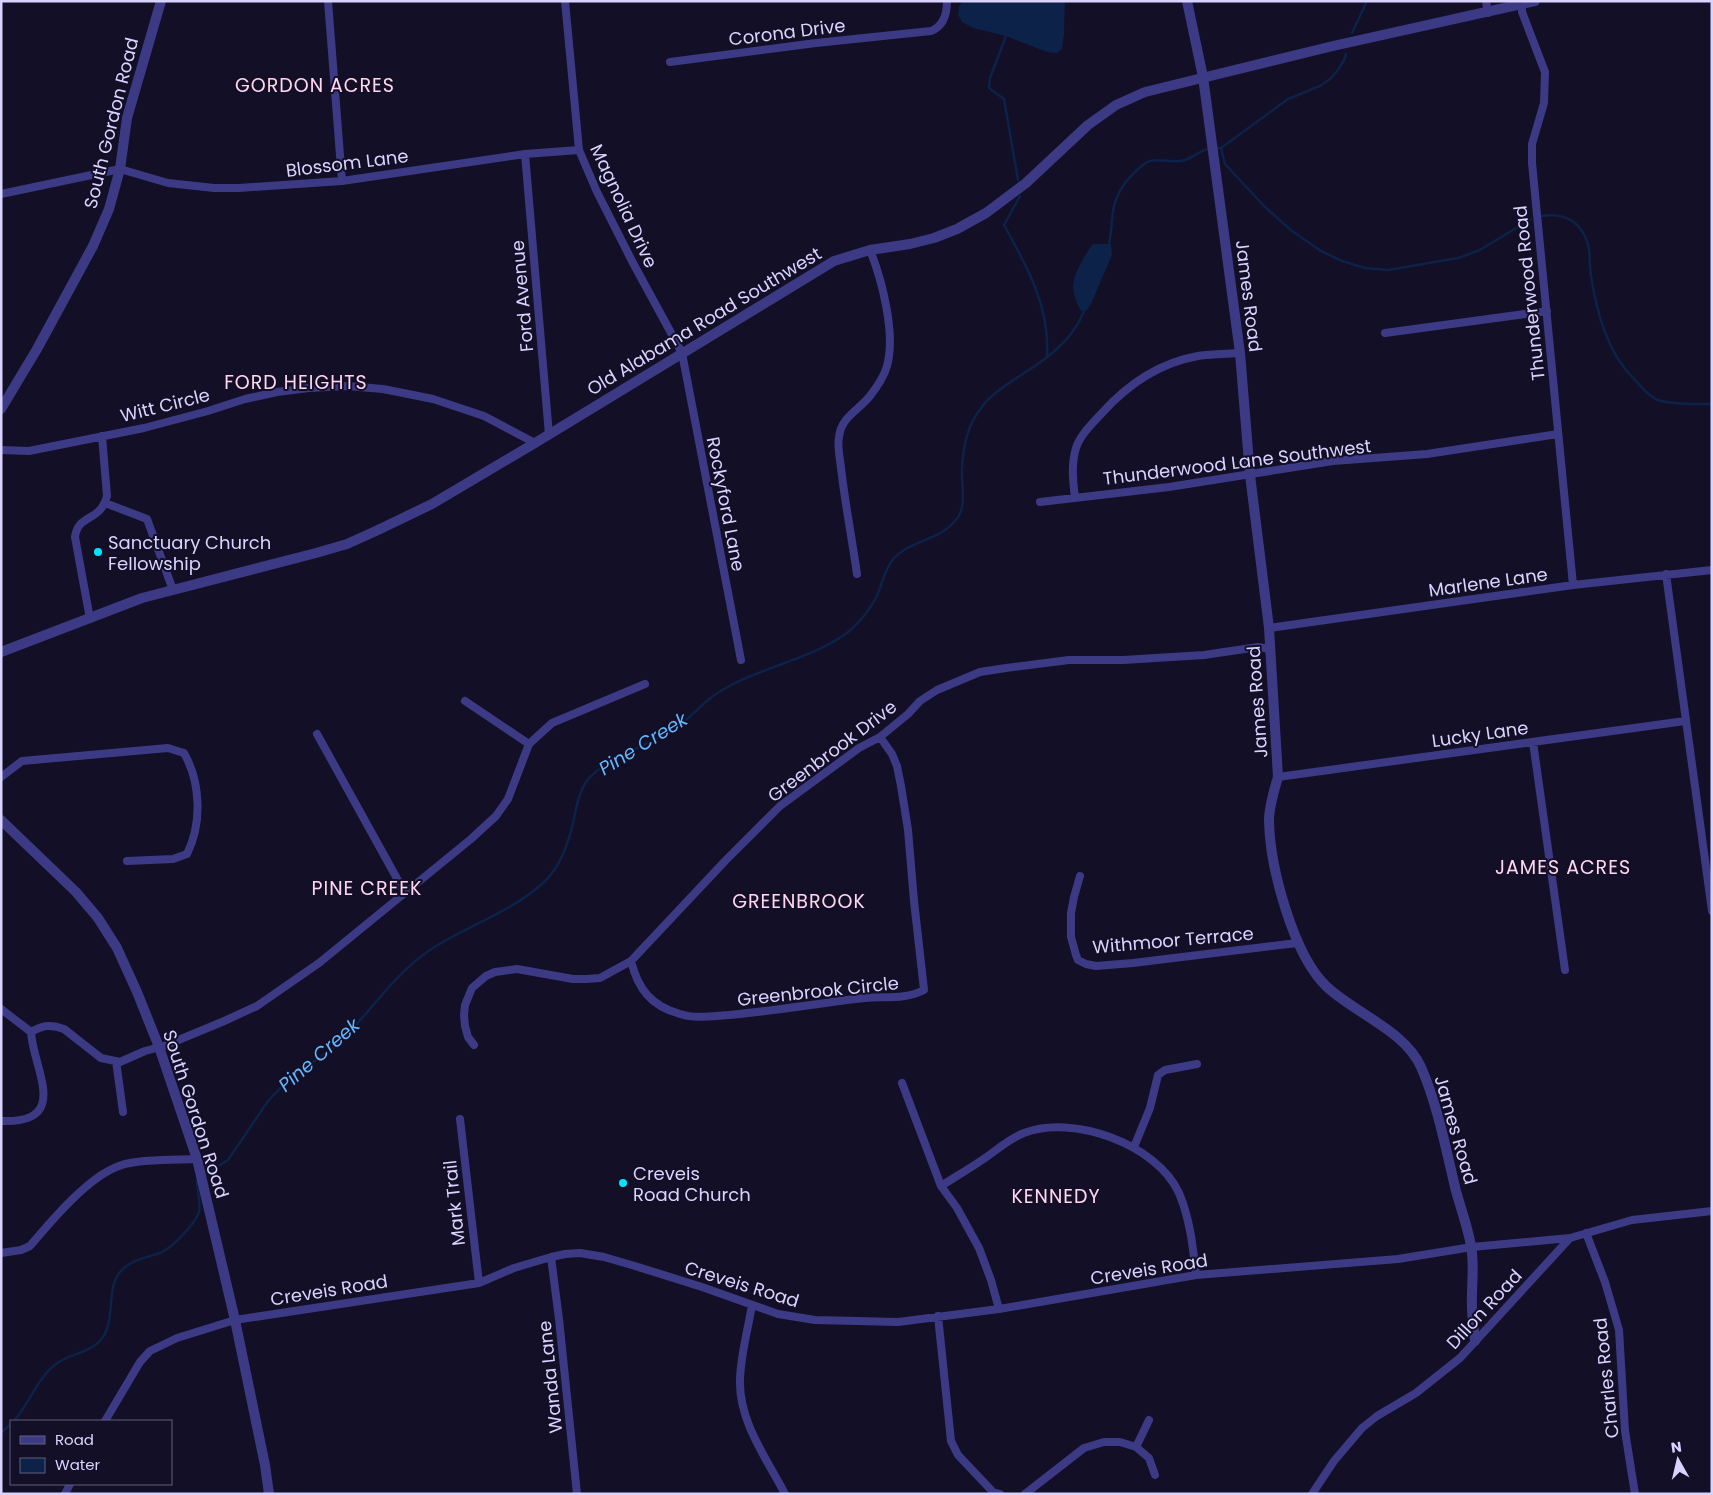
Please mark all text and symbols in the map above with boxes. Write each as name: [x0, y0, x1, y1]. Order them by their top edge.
street label: Corona Drive: [727, 12, 847, 52]
street label: South Gordon Road: [78, 35, 144, 211]
district label: GORDON ACRES: [235, 72, 395, 99]
street label: Magnolia Drive: [584, 140, 664, 272]
street label: Blossom Lane: [284, 143, 410, 183]
street label: Thunderwood Road: [1507, 204, 1551, 382]
street label: Ford Avenue: [505, 239, 539, 353]
street label: James Road: [1230, 239, 1268, 353]
street label: Old Alabama Road Southwest: [582, 241, 826, 401]
district label: FORD HEIGHTS: [224, 369, 368, 396]
street label: Witt Circle: [118, 382, 212, 428]
street label: Thunderwood Lane Southwest: [1101, 433, 1373, 491]
street label: Rockyford Lane: [701, 435, 751, 573]
place label: Sanctuary Church Fellowship: [108, 530, 271, 576]
marker: Sanctuary Church Fellowship: [92, 546, 104, 558]
street label: Marlene Lane: [1427, 561, 1549, 603]
street label: James Road: [1241, 645, 1273, 759]
street label: Greenbrook Drive: [762, 694, 902, 808]
water label: Pine Creek: [593, 705, 694, 782]
street label: Lucky Lane: [1430, 715, 1530, 753]
district label: JAMES ACRES: [1495, 854, 1631, 881]
district label: PINE CREEK: [312, 875, 422, 902]
district label: GREENBROOK: [732, 888, 866, 915]
street label: Withmoor Terrace: [1091, 920, 1255, 960]
street label: Greenbrook Circle: [736, 970, 900, 1012]
water label: Pine Creek: [272, 1011, 367, 1098]
street label: South Gordon Road: [157, 1027, 235, 1201]
street label: James Road: [1428, 1073, 1484, 1187]
street label: Mark Trail: [437, 1159, 471, 1247]
place label: Creveis Road Church: [633, 1161, 751, 1207]
marker: Creveis Road Church: [617, 1177, 629, 1189]
district label: KENNEDY: [1011, 1183, 1101, 1210]
street label: Creveis Road: [1089, 1247, 1209, 1291]
street label: Creveis Road: [682, 1255, 802, 1313]
street label: Dillon Road: [1441, 1264, 1527, 1354]
street label: Creveis Road: [269, 1268, 389, 1312]
street label: Charles Road: [1587, 1317, 1625, 1439]
street label: Wanda Lane: [532, 1319, 568, 1435]
legend: [10, 1420, 172, 1485]
text: Road: [55, 1429, 94, 1450]
north arrow: [1653, 1435, 1703, 1485]
text: N: [1670, 1436, 1683, 1458]
text: Water: [55, 1454, 101, 1475]

